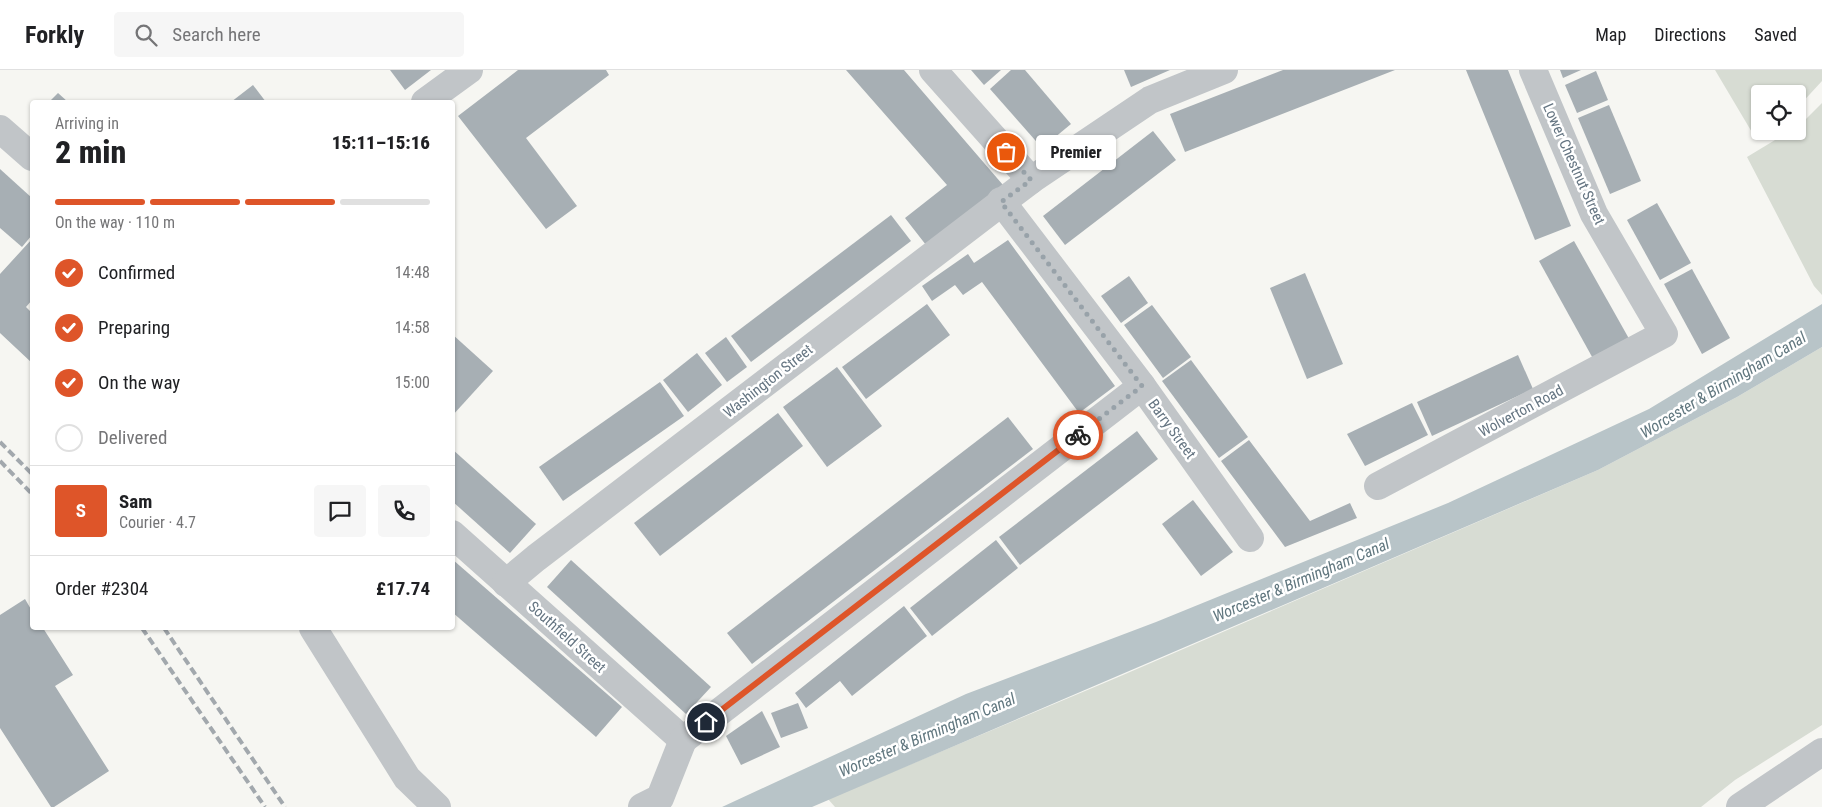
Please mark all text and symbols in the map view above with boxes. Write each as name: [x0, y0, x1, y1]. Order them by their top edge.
search box: [114, 12, 464, 57]
text: Forkly: [25, 21, 84, 49]
icon: search: [132, 21, 160, 49]
text: Search here: [172, 23, 261, 46]
text: Map: [1595, 24, 1626, 45]
text: Directions: [1654, 24, 1726, 45]
text: Saved: [1754, 24, 1797, 45]
map controls: [1751, 85, 1806, 140]
button: locate: [1751, 85, 1806, 140]
street label: Lower Chestnut Street: [1539, 100, 1609, 228]
text: Arriving in: [55, 114, 119, 133]
text: 15:11–15:16: [332, 131, 430, 154]
pin: [985, 131, 1027, 173]
text: 2 min: [55, 133, 126, 171]
callout: Premier: [1036, 134, 1116, 170]
icon: bag: [992, 138, 1020, 166]
text: Premier: [1050, 143, 1102, 162]
text: On the way · 110 m: [55, 213, 175, 232]
icon: check: [55, 259, 83, 287]
text: Confirmed: [98, 261, 175, 284]
text: 14:48: [395, 263, 430, 282]
icon: check: [55, 314, 83, 342]
text: Preparing: [98, 316, 170, 339]
text: 14:58: [395, 318, 430, 337]
water label: Worcester & Birmingham Canal: [1637, 328, 1810, 442]
street label: Washington Street: [720, 341, 816, 421]
icon: check: [55, 369, 83, 397]
text: On the way: [98, 371, 180, 394]
text: 15:00: [395, 373, 430, 392]
street label: Wolverton Road: [1476, 381, 1566, 441]
street label: Barry Street: [1144, 396, 1200, 462]
courier: [1053, 410, 1103, 460]
icon: bike: [1064, 421, 1092, 449]
text: Delivered: [98, 426, 167, 449]
button: chat: [314, 485, 366, 537]
button: phone: [378, 485, 430, 537]
text: Sam: [119, 490, 152, 513]
text: S: [76, 499, 86, 522]
text: Courier · 4.7: [119, 513, 196, 532]
water label: Worcester & Birmingham Canal: [1210, 534, 1393, 626]
text: Order #2304: [55, 577, 148, 600]
text: £17.74: [376, 577, 430, 600]
street label: Southfield Street: [525, 597, 609, 677]
water label: Worcester & Birmingham Canal: [836, 689, 1019, 781]
pin: [685, 701, 727, 743]
icon: home: [692, 708, 720, 736]

